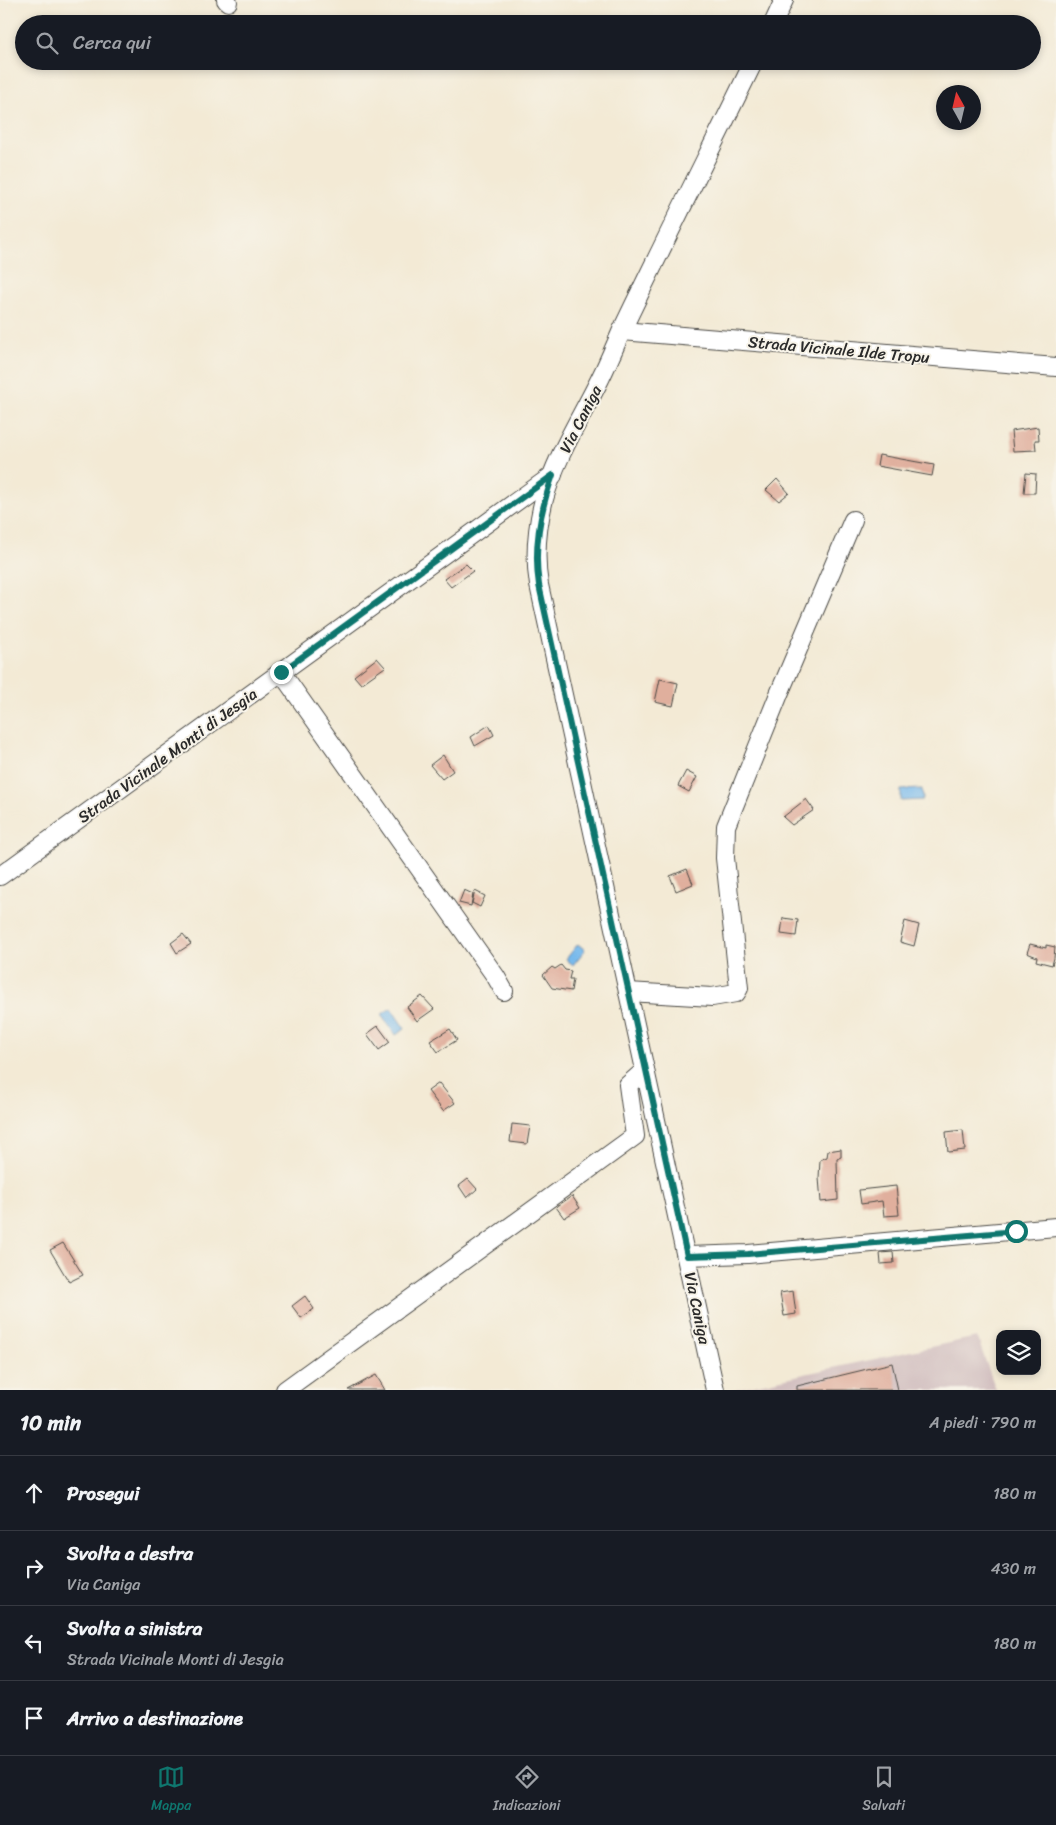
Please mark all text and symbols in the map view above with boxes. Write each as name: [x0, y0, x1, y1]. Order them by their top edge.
search box: [15, 15, 1041, 70]
text: Cerca qui: [73, 26, 151, 59]
icon: search: [33, 29, 61, 57]
north arrow: [936, 85, 981, 130]
street label: Strada Vicinale Ilde Tropu: [747, 327, 931, 372]
street label: Via Caniga: [551, 379, 610, 458]
route end: [270, 661, 293, 684]
street label: Strada Vicinale Monti di Jesgia: [71, 680, 263, 831]
route start: [1005, 1220, 1028, 1243]
street label: Via Caniga: [676, 1269, 720, 1348]
map controls: [996, 1330, 1041, 1375]
button: layers: [996, 1330, 1041, 1375]
text: 10 min: [20, 1404, 81, 1442]
text: A piedi · 790 m: [929, 1408, 1036, 1437]
text: Prosegui: [67, 1477, 140, 1510]
icon: ahead: [20, 1479, 48, 1507]
text: 180 m: [993, 1479, 1036, 1508]
text: Svolta a destra: [67, 1537, 193, 1570]
icon: right: [20, 1554, 48, 1582]
text: 430 m: [991, 1554, 1036, 1583]
text: Via Caniga: [67, 1570, 140, 1599]
text: Svolta a sinistra: [67, 1612, 202, 1645]
icon: left: [20, 1629, 48, 1657]
text: 180 m: [993, 1629, 1036, 1658]
text: Strada Vicinale Monti di Jesgia: [67, 1645, 284, 1674]
text: Arrivo a destinazione: [67, 1702, 243, 1735]
icon: arrive: [20, 1704, 48, 1732]
tab: Mappa: [151, 1763, 191, 1818]
tab: Indicazioni: [493, 1763, 560, 1818]
tab: Salvati: [862, 1763, 905, 1818]

